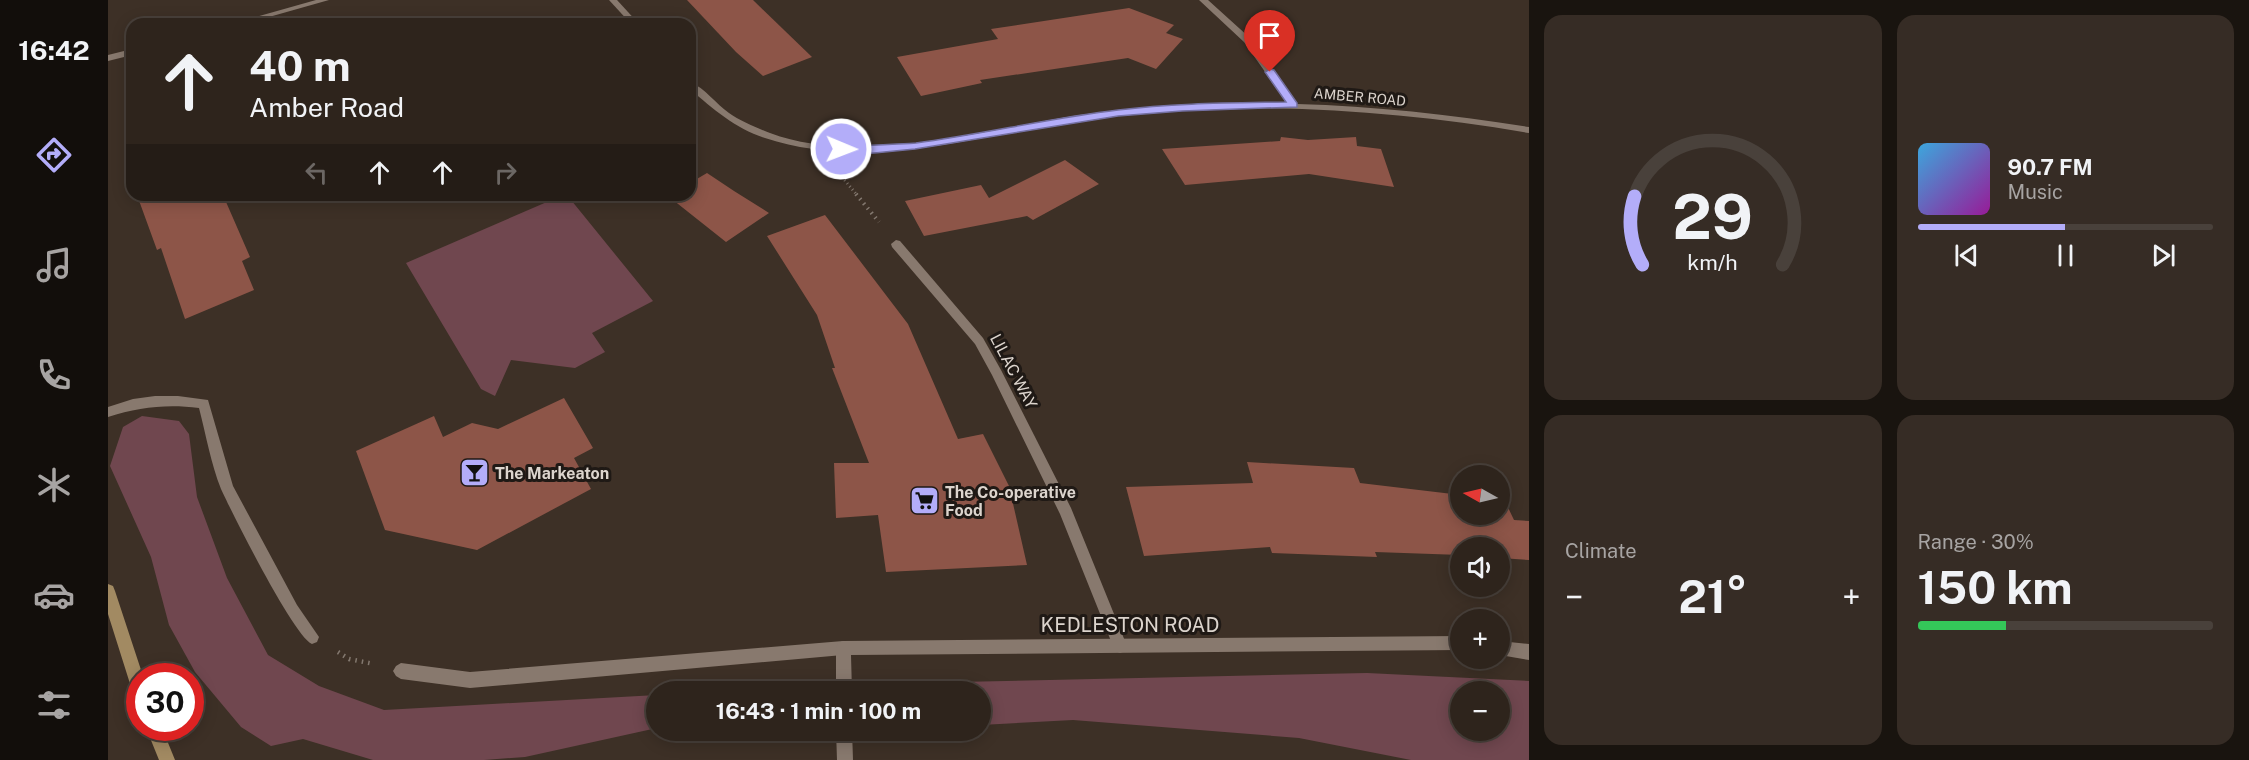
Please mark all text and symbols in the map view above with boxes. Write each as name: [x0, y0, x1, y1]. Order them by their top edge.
pin: [1244, 10, 1295, 72]
icon: arrive: [1253, 19, 1286, 52]
text: 16:42: [18, 34, 90, 66]
text: 40 m: [249, 41, 351, 90]
icon: ahead: [150, 42, 228, 120]
street label: AMBER ROAD: [1313, 85, 1407, 109]
text: Amber Road: [249, 91, 404, 123]
position arrow: [809, 117, 873, 181]
icon: directions: [33, 134, 75, 176]
text: 90.7 FM: [2008, 154, 2093, 180]
icon: left: [300, 156, 333, 189]
icon: ahead: [363, 156, 396, 189]
icon: ahead: [426, 156, 459, 189]
icon: right: [489, 156, 522, 189]
text: 29: [1672, 180, 1753, 253]
text: Music: [2008, 180, 2063, 204]
icon: previous: [1950, 239, 1983, 272]
icon: pause: [2049, 239, 2082, 272]
icon: next: [2147, 239, 2180, 272]
icon: music: [33, 244, 75, 286]
text: km/h: [1688, 250, 1738, 275]
street label: LILAC WAY: [986, 331, 1041, 412]
icon: phone: [33, 354, 75, 396]
bar icon: The Markeaton: [458, 457, 490, 489]
icon: climate: [33, 464, 75, 506]
place label: The Markeaton: [495, 464, 609, 483]
north arrow: [1450, 465, 1510, 525]
map controls: [1450, 465, 1510, 741]
place label: The Co-operative Food: [945, 483, 1076, 520]
supermarket icon: The Co-operative Food: [908, 485, 940, 517]
text: Range · 30%: [1918, 530, 2034, 554]
button: sound: [1450, 537, 1510, 597]
text: Climate: [1565, 539, 1637, 563]
text: 150 km: [1918, 561, 2073, 614]
text: 21°: [1678, 570, 1747, 623]
icon: car: [33, 574, 75, 616]
text: −: [1565, 578, 1583, 616]
text: +: [1842, 578, 1860, 616]
button: +: [1450, 609, 1510, 669]
street label: KEDLESTON ROAD: [1041, 613, 1219, 637]
speed limit sign: 30: [126, 663, 204, 741]
button: −: [1450, 681, 1510, 741]
icon: filters: [33, 684, 75, 726]
text: 16:43 · 1 min · 100 m: [716, 698, 921, 724]

